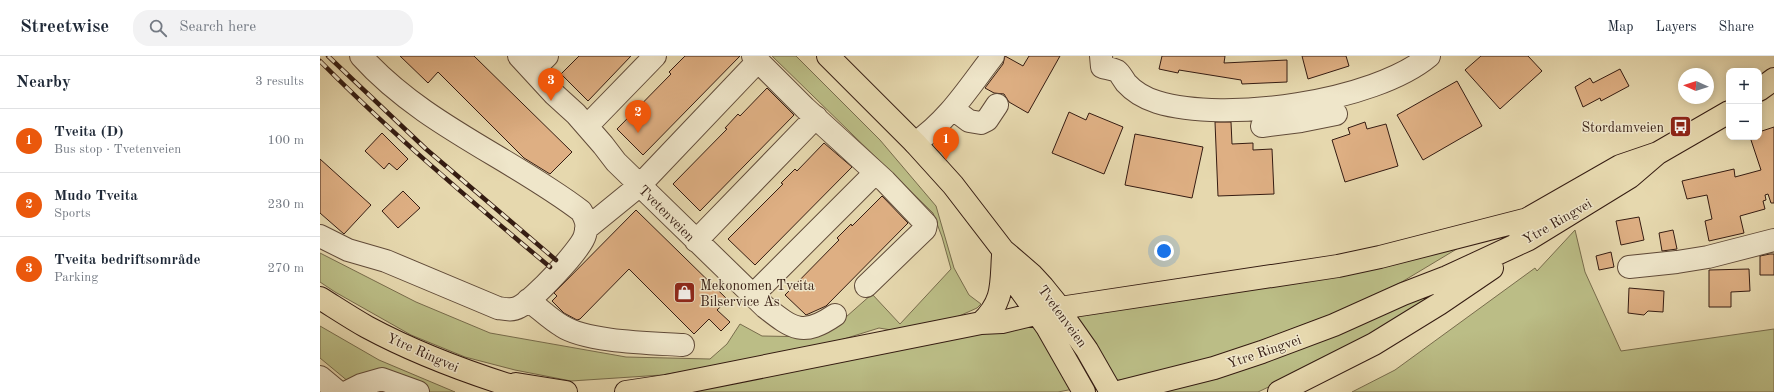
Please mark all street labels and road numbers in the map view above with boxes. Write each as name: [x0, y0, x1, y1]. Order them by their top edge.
street label: Tvetenveien: [636, 183, 697, 245]
street label: Ytre Ringvei: [1521, 196, 1595, 247]
street label: Tvetenveien: [1035, 283, 1090, 351]
street label: Ytre Ringvei: [385, 331, 461, 375]
street label: Ytre Ringvei: [1226, 333, 1303, 371]

